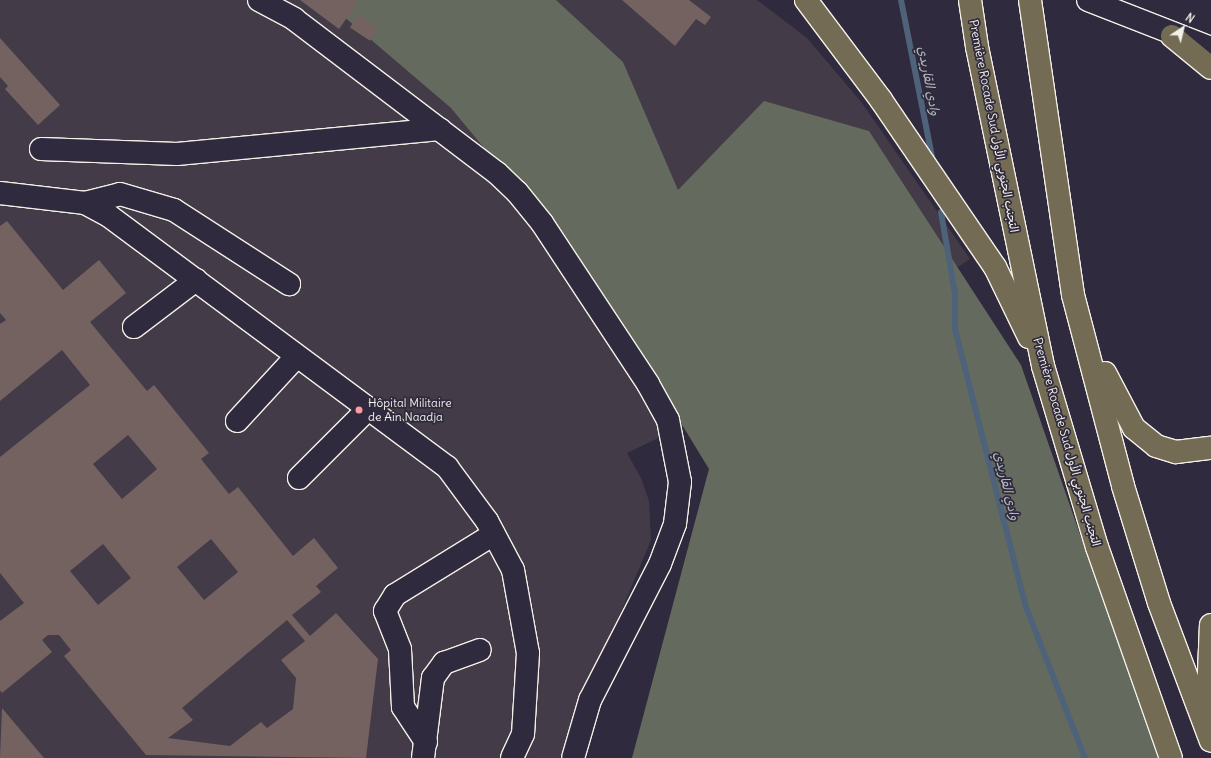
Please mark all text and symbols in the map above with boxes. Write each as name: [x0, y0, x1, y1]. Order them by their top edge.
north arrow: [1163, 8, 1203, 48]
text: N: [1183, 10, 1197, 26]
street label: Première Rocade Sud التجنب الجنوبي الأول: [966, 18, 1022, 234]
water label: وادي القاريدي: [914, 45, 942, 117]
street label: Première Rocade Sud التجنب الجنوبي الأول: [1030, 336, 1104, 548]
place label: Hôpital Militaire de Ain Naadja: [368, 396, 452, 424]
marker: Hôpital Militaire de Ain Naadja: [353, 404, 365, 416]
water label: وادي القاريدي: [990, 450, 1022, 522]

